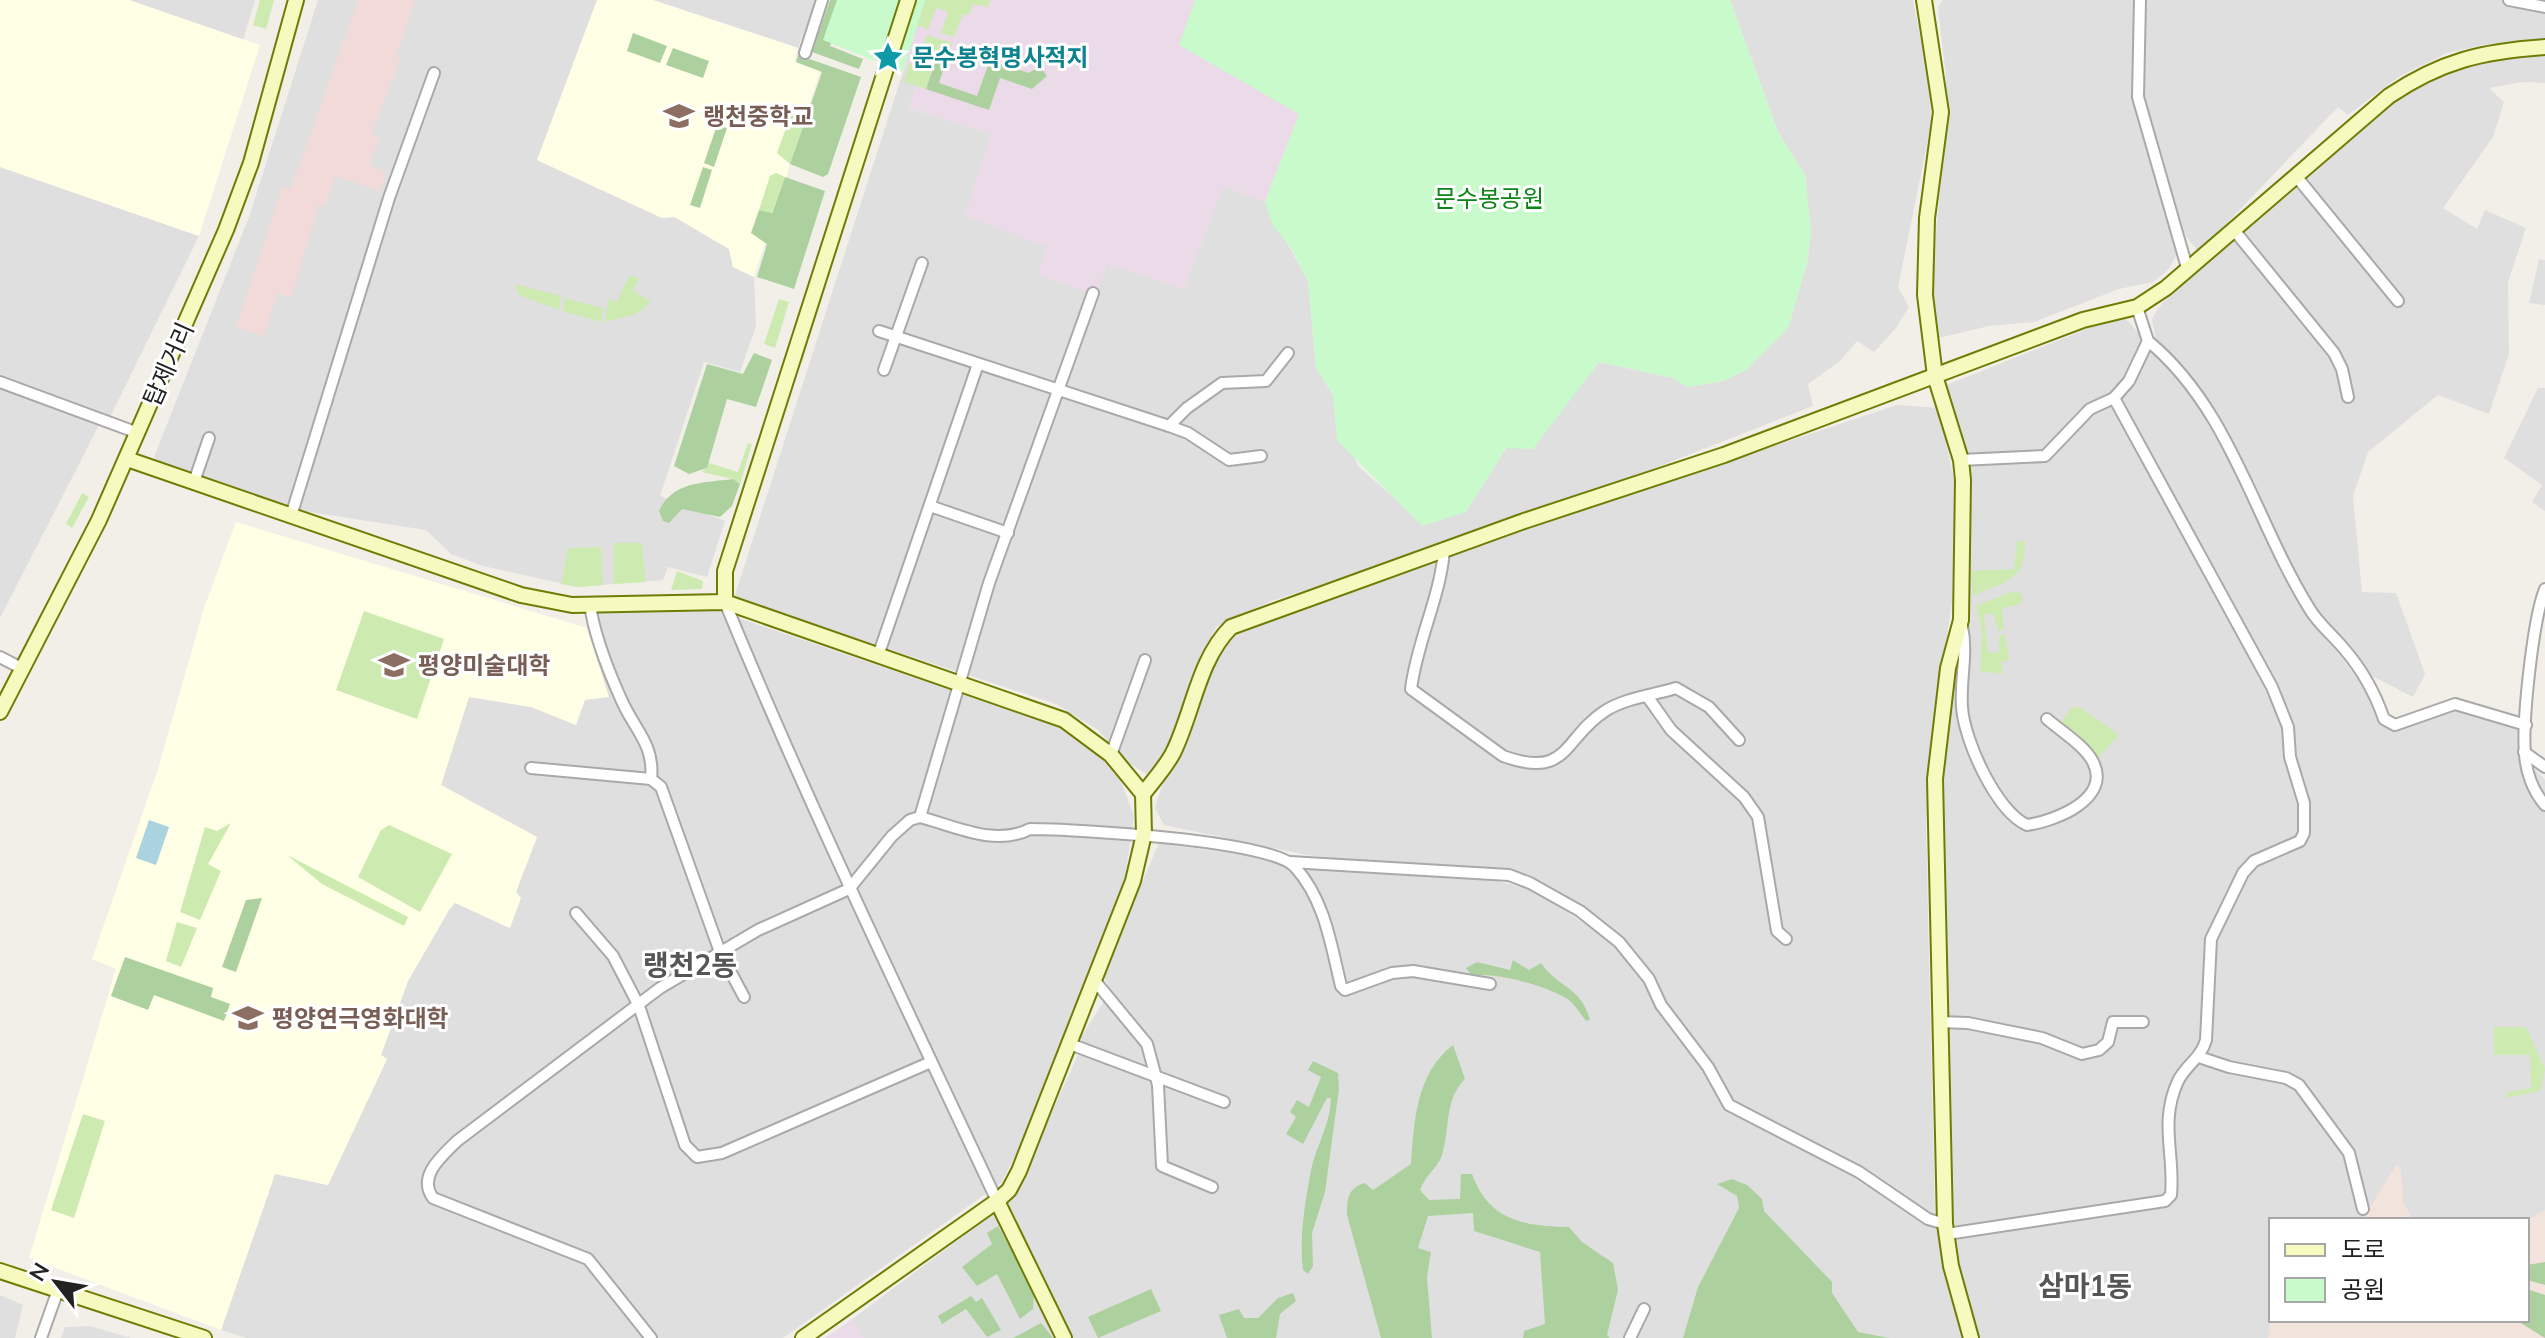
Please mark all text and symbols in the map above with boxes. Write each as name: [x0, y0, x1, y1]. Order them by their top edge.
place icon: 문수봉혁명사적지: [871, 40, 905, 74]
place label: 문수봉혁명사적지: [912, 42, 1089, 72]
school or university icon: 랭천중학교: [662, 99, 696, 133]
place label: 랭천중학교: [703, 101, 813, 131]
park label: 문수봉공원: [1434, 183, 1544, 213]
street label: 탑제거리: [136, 318, 200, 410]
school or university icon: 평양미술대학: [377, 648, 411, 682]
place label: 평양미술대학: [418, 650, 550, 680]
district label: 랭천2동: [643, 947, 737, 982]
school or university icon: 평양연극영화대학: [231, 1001, 265, 1035]
place label: 평양연극영화대학: [272, 1003, 449, 1033]
legend: [2269, 1218, 2529, 1322]
text: 도로: [2341, 1234, 2385, 1264]
north arrow: [16, 1242, 96, 1322]
text: N: [23, 1257, 55, 1286]
district label: 삼마1동: [2038, 1268, 2132, 1303]
text: 공원: [2341, 1274, 2385, 1304]

